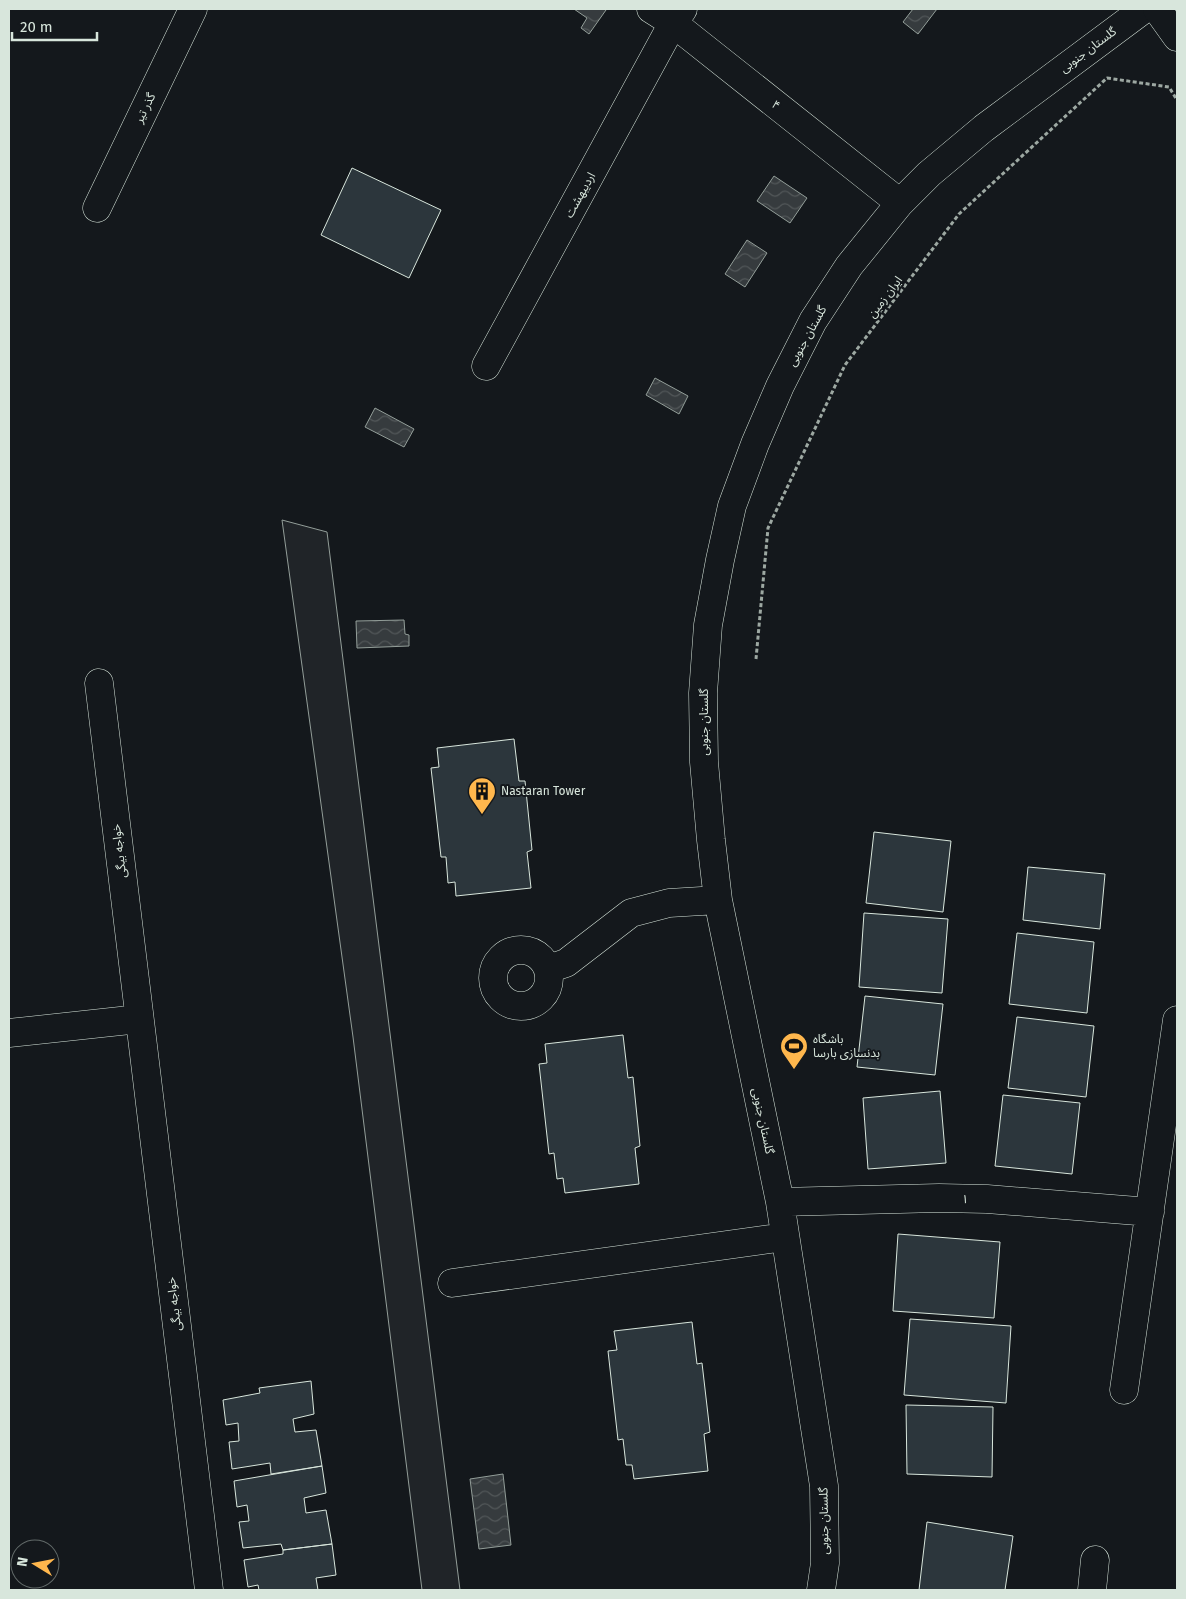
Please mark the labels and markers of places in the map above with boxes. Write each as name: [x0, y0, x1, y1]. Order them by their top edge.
building icon: Nastaran Tower: [467, 776, 497, 815]
place label: Nastaran Tower: [501, 784, 586, 798]
sports icon: باشگاه بدنسازی بارسا: [779, 1031, 809, 1070]
place label: باشگاه بدنسازی بارسا: [813, 1032, 880, 1060]

